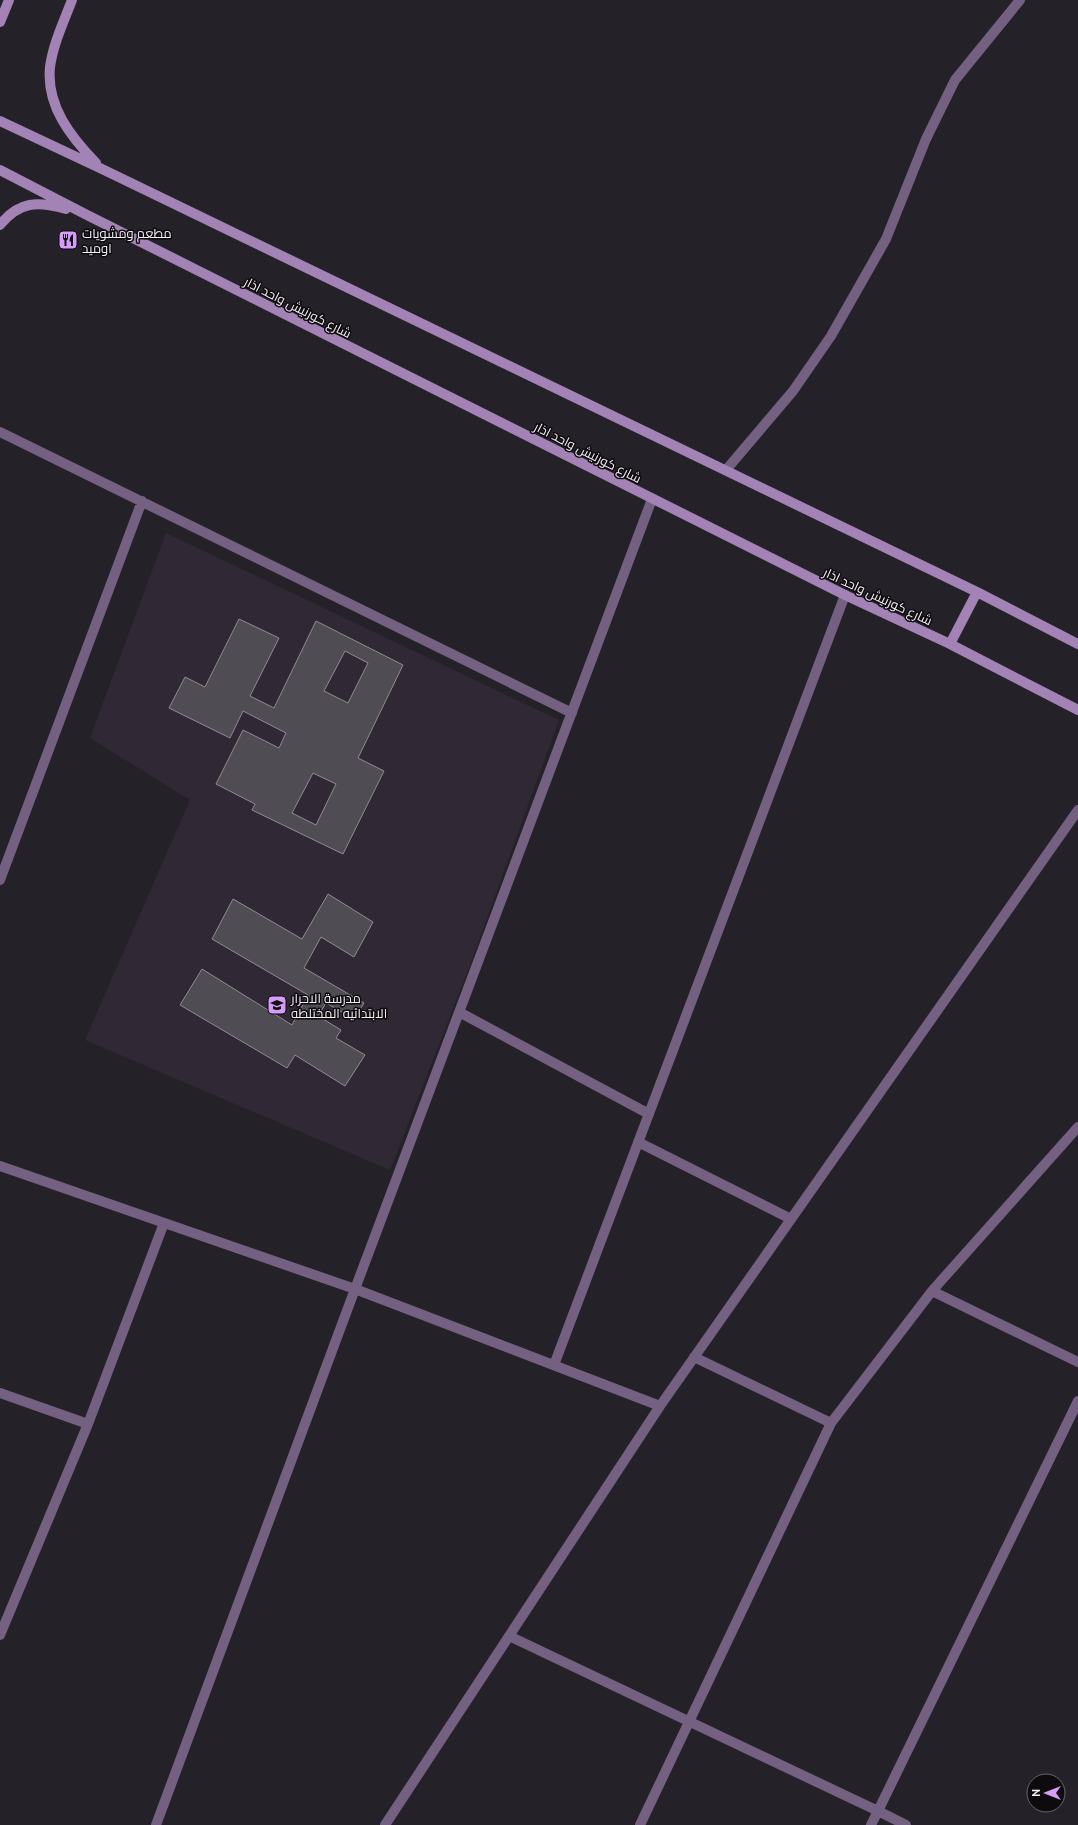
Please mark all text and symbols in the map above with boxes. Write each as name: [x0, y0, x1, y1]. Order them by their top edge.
place label: مطعم ومشويات اوميد: [82, 226, 172, 256]
restaurant icon: مطعم ومشويات اوميد: [57, 229, 79, 251]
street label: شارع كورنيش واحد اذار: [240, 273, 354, 342]
street label: شارع كورنيش واحد اذار: [530, 418, 644, 487]
street label: شارع كورنيش واحد اذار: [820, 564, 934, 629]
place label: مدرسة الاحرار الابتدائيه المختلطه: [290, 991, 387, 1021]
school or university icon: مدرسة الاحرار الابتدائيه المختلطه: [266, 994, 288, 1016]
north arrow: [1026, 1773, 1066, 1813]
text: N: [1030, 1789, 1042, 1797]

